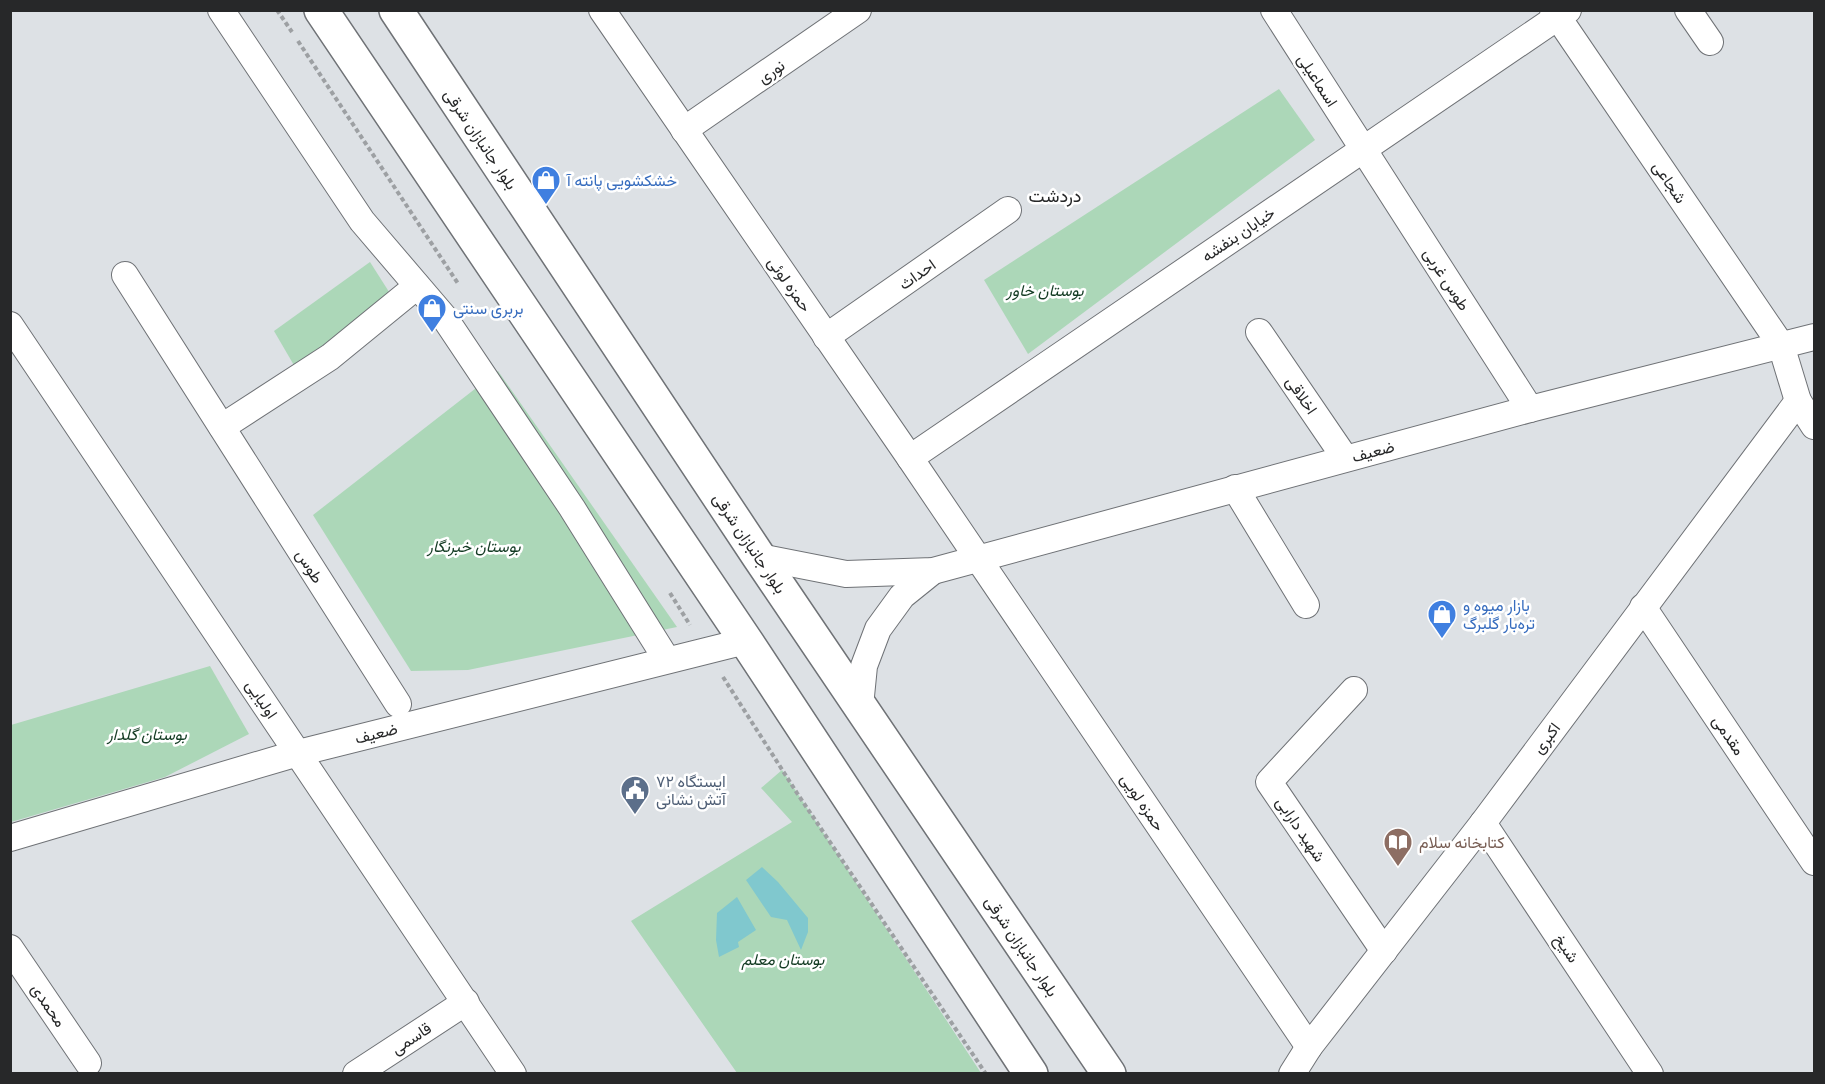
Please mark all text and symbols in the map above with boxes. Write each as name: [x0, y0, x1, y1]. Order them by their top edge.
street label: اسماعیلی: [1293, 49, 1343, 111]
street label: نوری: [753, 54, 789, 88]
street label: بلوار جانبازان شرقی: [439, 84, 523, 194]
street label: شجاعی: [1648, 157, 1692, 207]
shop icon: خشکشویی پانته آ: [530, 164, 562, 206]
place label: خشکشویی پانته آ: [565, 169, 677, 192]
district label: دردشت: [1029, 183, 1081, 208]
street label: خیابان بنفشه: [1197, 201, 1279, 267]
street label: طوس غربی: [1418, 243, 1476, 315]
street label: حمزه لوئی: [763, 252, 817, 316]
street label: احداث: [894, 253, 940, 295]
park label: بوستان خاور: [1006, 279, 1085, 301]
shop icon: بربری سنتی: [416, 292, 448, 334]
place label: بربری سنتی: [453, 297, 524, 319]
street label: اخلاقی: [1281, 372, 1323, 418]
street label: ضعیف: [1349, 435, 1397, 467]
street label: بلوار جانبازان شرقی: [708, 488, 792, 598]
park label: بوستان خبرنگار: [426, 535, 522, 557]
street label: طوس: [291, 545, 329, 587]
place label: بازار میوه و تره‌بار گلبرگ: [1463, 594, 1535, 634]
shop icon: بازار میوه و تره‌بار گلبرگ: [1426, 598, 1458, 640]
street label: اولیایی: [241, 675, 283, 723]
street label: مقدمی: [1708, 711, 1750, 759]
street label: ضعیف: [352, 717, 400, 749]
street label: اکبری: [1527, 718, 1565, 758]
park label: بوستان گلدار: [106, 723, 188, 745]
street label: حمزه لویی: [1116, 769, 1171, 835]
place label: ایستگاه ۷۲ آتش نشانی: [656, 770, 727, 810]
public building icon: ایستگاه ۷۲ آتش نشانی: [619, 774, 651, 816]
street label: شهید دارابی: [1271, 792, 1331, 866]
library icon: کتابخانه سلام: [1382, 826, 1414, 868]
place label: کتابخانه سلام: [1419, 831, 1505, 853]
street label: بلوار جانبازان شرقی: [980, 891, 1064, 1001]
street label: شیخ: [1549, 929, 1585, 967]
park label: بوستان معلم: [741, 948, 825, 970]
street label: محمدی: [26, 979, 72, 1031]
street label: قاسمی: [387, 1017, 435, 1059]

